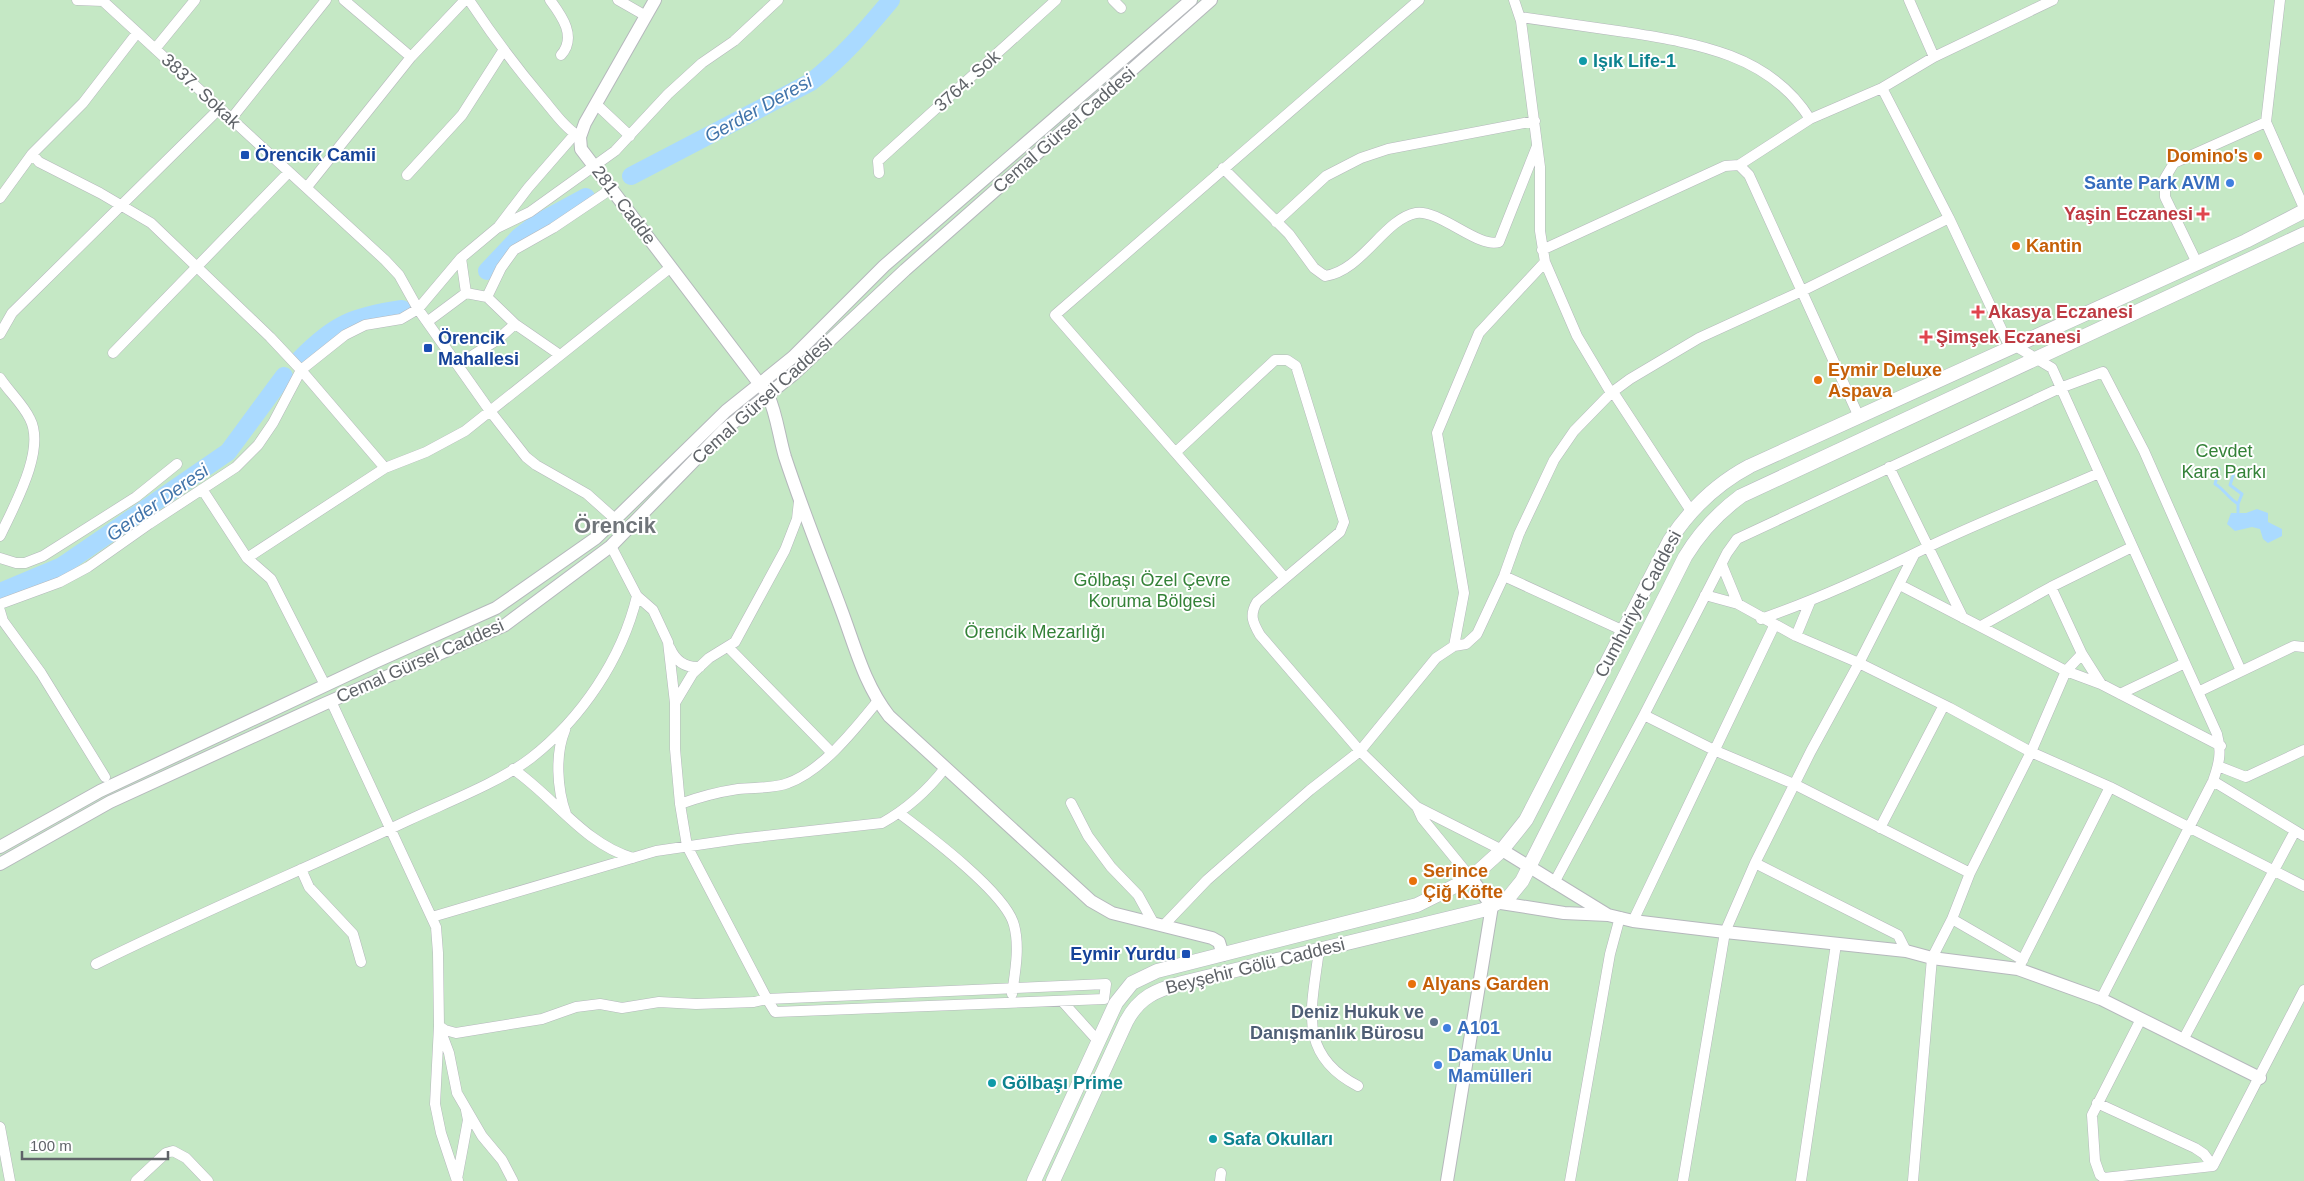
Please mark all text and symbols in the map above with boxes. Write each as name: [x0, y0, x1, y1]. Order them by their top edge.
street label: 3764. Sok: [930, 46, 1005, 116]
street label: 3837. Sokak: [158, 50, 245, 133]
place label: Işık Life-1: [1593, 51, 1676, 71]
marker: Işık Life-1: [1577, 55, 1589, 67]
street label: Cemal Gürsel Caddesi: [989, 63, 1139, 197]
water label: Gerder Deresi: [701, 70, 816, 147]
place label: Örencik Camii: [255, 145, 376, 165]
place label: Domino's: [2167, 146, 2248, 166]
marker: Örencik Camii: [239, 149, 251, 161]
marker: Domino's: [2252, 150, 2264, 162]
street label: 281. Cadde: [588, 162, 660, 248]
place label: Sante Park AVM: [2084, 173, 2220, 193]
marker: Sante Park AVM: [2224, 177, 2236, 189]
place label: Yaşin Eczanesi: [2064, 204, 2193, 224]
marker: Yaşin Eczanesi: [2197, 208, 2209, 220]
place label: Kantin: [2026, 236, 2082, 256]
marker: Kantin: [2010, 240, 2022, 252]
place label: Akasya Eczanesi: [1988, 302, 2133, 322]
marker: Akasya Eczanesi: [1972, 306, 1984, 318]
place label: Şimşek Eczanesi: [1936, 327, 2081, 347]
place label: Örencik Mahallesi: [438, 328, 519, 369]
marker: Şimşek Eczanesi: [1920, 331, 1932, 343]
street label: Cemal Gürsel Caddesi: [688, 332, 836, 468]
marker: Örencik Mahallesi: [422, 342, 434, 354]
place label: Eymir Deluxe Aspava: [1828, 360, 1942, 401]
marker: Eymir Deluxe Aspava: [1812, 374, 1824, 386]
park label: Cevdet Kara Parkı: [2181, 441, 2267, 482]
water label: Gerder Deresi: [102, 459, 213, 545]
district label: Örencik: [574, 513, 657, 538]
street label: Cumhuriyet Caddesi: [1591, 527, 1685, 681]
park label: Gölbaşı Özel Çevre Koruma Bölgesi: [1073, 570, 1231, 611]
street label: Cemal Gürsel Caddesi: [333, 615, 507, 707]
park label: Örencik Mezarlığı: [964, 622, 1106, 642]
place label: Serince Çiğ Köfte: [1423, 861, 1503, 902]
marker: Serince Çiğ Köfte: [1407, 875, 1419, 887]
street label: Beyşehir Gölü Caddesi: [1163, 934, 1347, 998]
place label: Eymir Yurdu: [1070, 944, 1176, 964]
marker: Eymir Yurdu: [1180, 948, 1192, 960]
place label: Alyans Garden: [1422, 974, 1549, 994]
marker: Alyans Garden: [1406, 978, 1418, 990]
place label: Deniz Hukuk ve Danışmanlık Bürosu: [1250, 1002, 1424, 1043]
marker: Deniz Hukuk ve Danışmanlık Bürosu: [1428, 1016, 1440, 1028]
place label: A101: [1457, 1018, 1500, 1038]
marker: A101: [1441, 1022, 1453, 1034]
place label: Damak Unlu Mamülleri: [1448, 1045, 1552, 1086]
marker: Damak Unlu Mamülleri: [1432, 1059, 1444, 1071]
place label: Gölbaşı Prime: [1002, 1073, 1123, 1093]
marker: Gölbaşı Prime: [986, 1077, 998, 1089]
scale bar: [22, 1128, 169, 1160]
place label: Safa Okulları: [1223, 1129, 1333, 1149]
marker: Safa Okulları: [1207, 1133, 1219, 1145]
text: 100 m: [30, 1137, 72, 1154]

